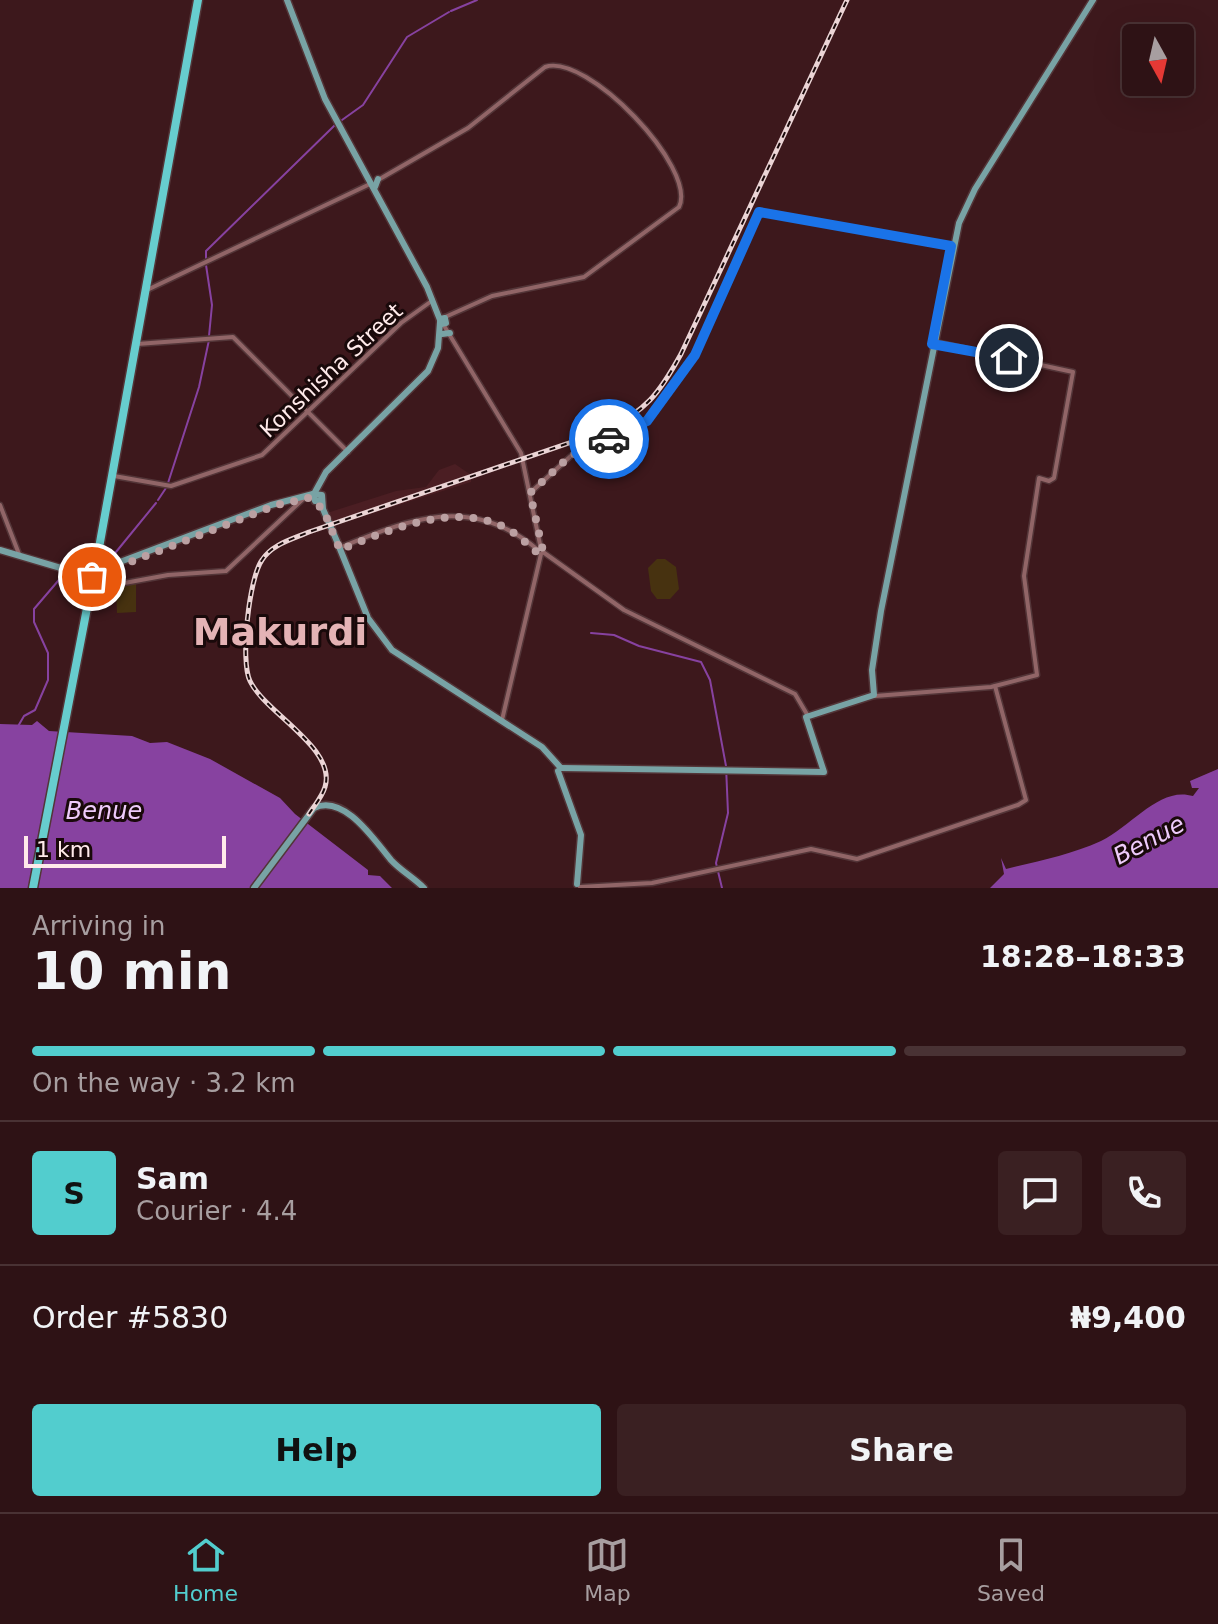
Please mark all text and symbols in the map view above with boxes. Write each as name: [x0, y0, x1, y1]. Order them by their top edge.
north arrow: [1122, 24, 1194, 96]
map controls: [1122, 24, 1194, 96]
street label: Konshisha Street: [255, 298, 408, 443]
pin: [975, 324, 1043, 392]
icon: home: [987, 336, 1031, 380]
courier: [569, 399, 649, 479]
icon: car: [587, 417, 631, 461]
pin: [58, 543, 126, 611]
icon: bag: [70, 555, 114, 599]
district label: Makurdi: [193, 610, 367, 654]
water label: Benue: [66, 797, 142, 825]
water label: Benue: [1109, 810, 1189, 870]
scale bar: [24, 832, 226, 868]
text: 1 km: [36, 837, 91, 862]
text: Arriving in: [32, 911, 166, 941]
text: 18:28–18:33: [980, 939, 1186, 974]
text: 10 min: [32, 941, 232, 1001]
text: On the way · 3.2 km: [32, 1068, 296, 1098]
button: chat: [998, 1151, 1082, 1235]
button: phone: [1102, 1151, 1186, 1235]
text: Sam: [136, 1161, 209, 1196]
text: S: [63, 1176, 85, 1211]
text: Courier · 4.4: [136, 1196, 297, 1226]
text: Order #5830: [32, 1300, 228, 1335]
text: ₦9,400: [1070, 1300, 1186, 1335]
button: Help: [32, 1404, 601, 1496]
button: Share: [617, 1404, 1186, 1496]
tab: Home: [173, 1533, 238, 1606]
tab: Map: [584, 1533, 631, 1606]
tab: Saved: [977, 1533, 1045, 1606]

